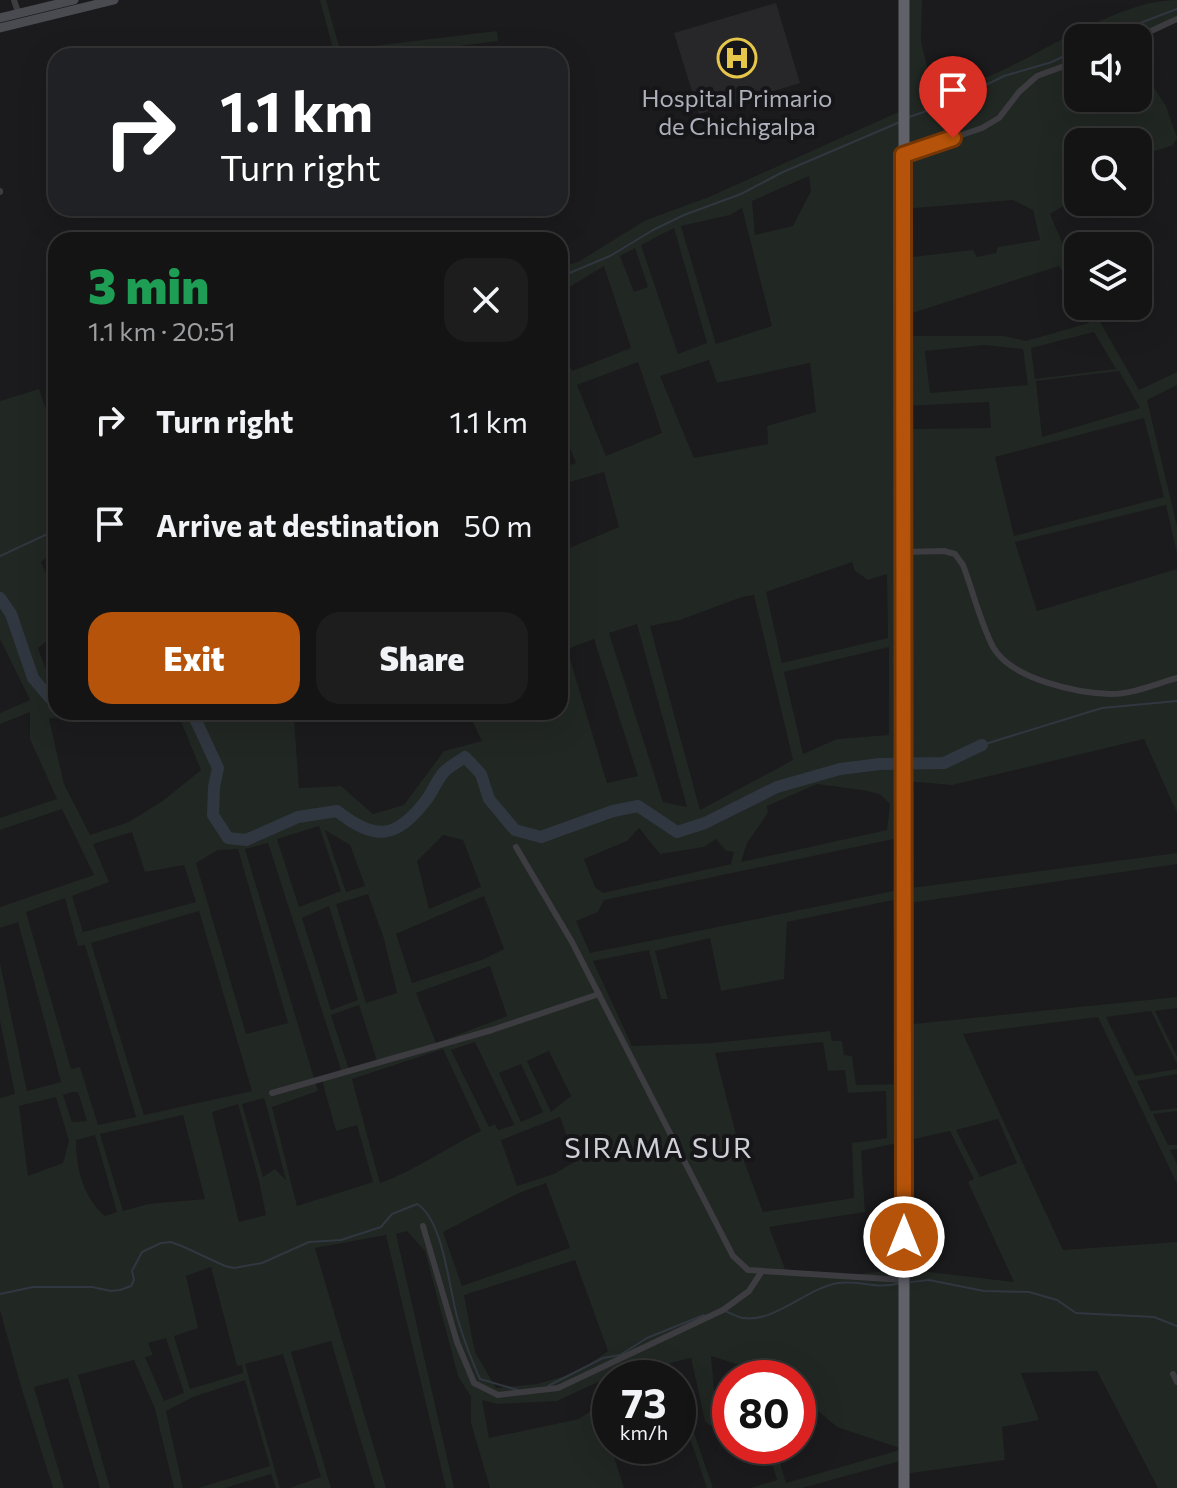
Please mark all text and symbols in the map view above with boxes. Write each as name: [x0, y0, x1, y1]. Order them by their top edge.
map controls: [1064, 24, 1152, 320]
button: sound: [1064, 24, 1152, 112]
hospital icon: Hospital Primario de Chichigalpa: [716, 37, 758, 79]
pin: [919, 56, 987, 138]
icon: arrive: [931, 68, 975, 112]
text: 1.1 km: [220, 75, 373, 144]
icon: right: [88, 80, 192, 184]
place label: Hospital Primario de Chichigalpa: [642, 83, 832, 140]
button: search: [1064, 128, 1152, 216]
text: Turn right: [220, 144, 381, 188]
button: layers: [1064, 232, 1152, 320]
text: 3 min: [88, 255, 209, 314]
button: close: [444, 258, 528, 342]
text: 1.1 km · 20:51: [88, 315, 236, 346]
icon: right: [88, 398, 132, 442]
text: Turn right: [156, 402, 293, 439]
text: 1.1 km: [449, 402, 528, 439]
icon: arrive: [88, 502, 132, 546]
text: Arrive at destination: [156, 506, 440, 543]
text: 50 m: [464, 506, 532, 543]
button: Exit: [88, 612, 300, 704]
button: Share: [316, 612, 528, 704]
district label: SIRAMA SUR: [564, 1130, 754, 1164]
position arrow: [862, 1195, 946, 1279]
speed limit sign: 80: [712, 1360, 816, 1464]
text: 73: [621, 1377, 667, 1426]
text: km/h: [620, 1420, 668, 1444]

